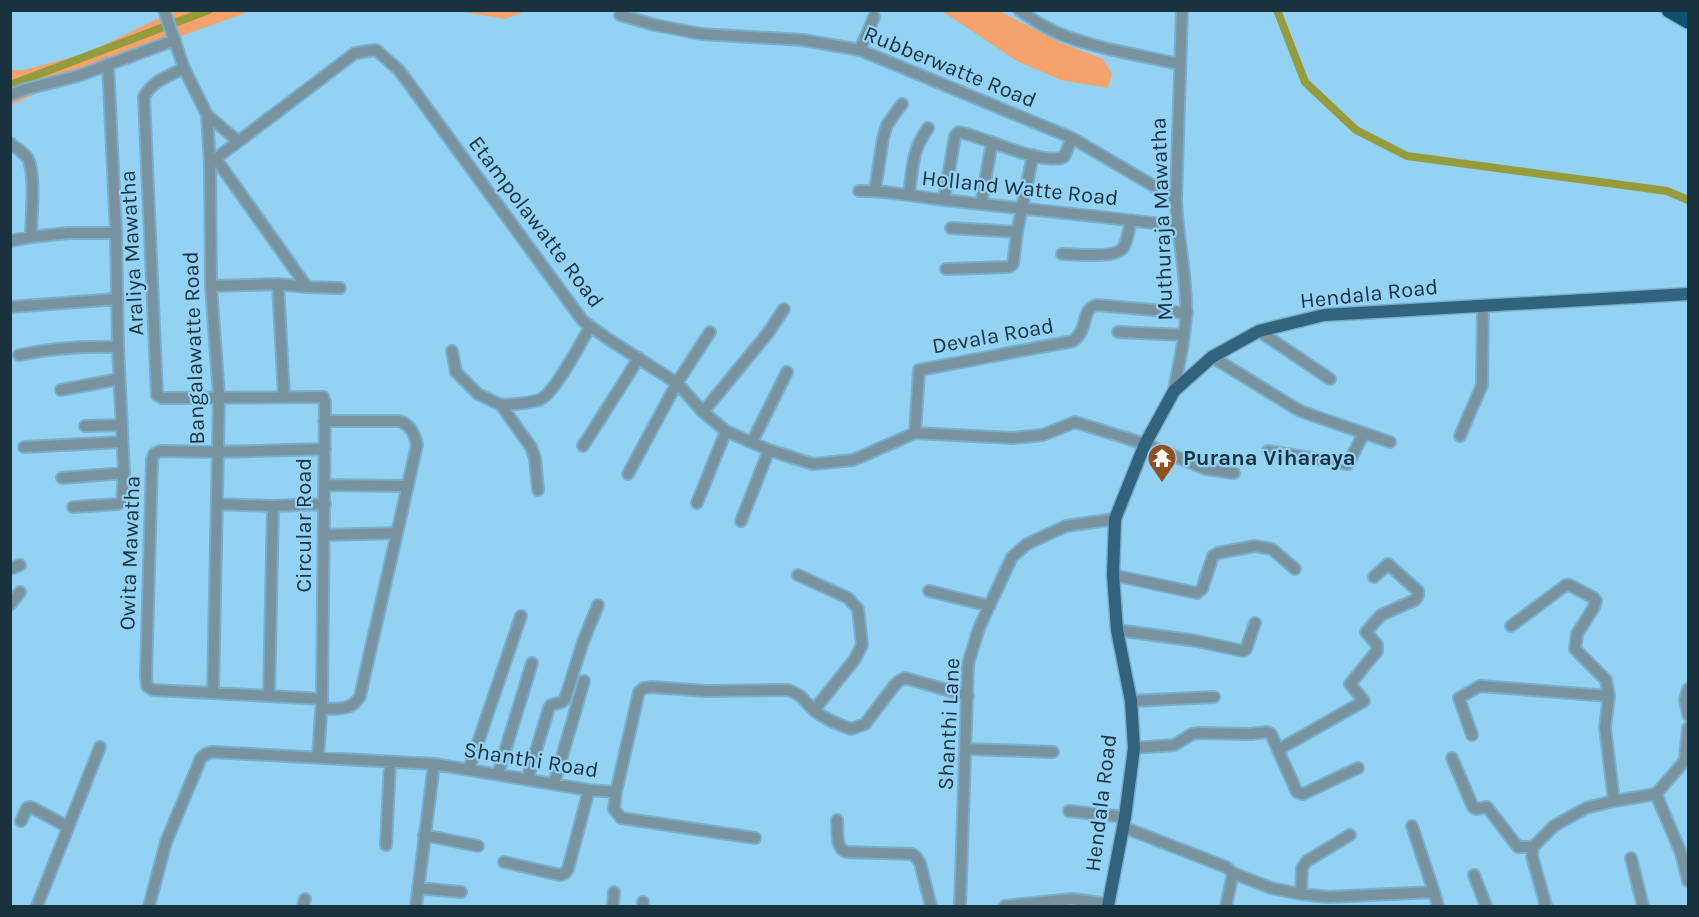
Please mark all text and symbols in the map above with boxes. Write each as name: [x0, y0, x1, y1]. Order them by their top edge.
street label: Rubberwatte Road: [860, 21, 1040, 113]
street label: Muthuraja Mawatha: [1145, 117, 1179, 321]
street label: Etampolawatte Road: [463, 131, 609, 313]
street label: Holland Watte Road: [920, 165, 1120, 211]
street label: Araliya Mawatha: [115, 170, 149, 336]
street label: Bangalawatte Road: [178, 251, 210, 445]
street label: Hendala Road: [1299, 274, 1439, 314]
street label: Devala Road: [930, 313, 1056, 359]
temple icon: Purana Viharaya: [1146, 442, 1178, 484]
place label: Purana Viharaya: [1183, 445, 1356, 471]
street label: Circular Road: [291, 458, 317, 592]
street label: Owita Mawatha: [114, 475, 146, 631]
street label: Shanthi Lane: [933, 657, 965, 791]
street label: Hendala Road: [1080, 733, 1122, 873]
street label: Shanthi Road: [462, 737, 600, 783]

